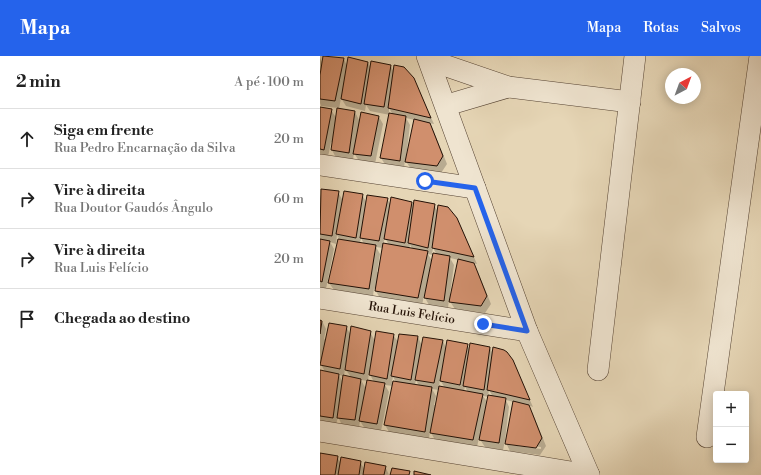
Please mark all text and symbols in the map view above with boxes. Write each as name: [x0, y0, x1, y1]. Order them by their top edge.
text: Mapa: [20, 16, 70, 40]
text: Mapa: [587, 19, 621, 37]
text: Rotas: [643, 19, 679, 37]
text: Salvos: [701, 19, 741, 37]
north arrow: [665, 68, 701, 104]
text: 2 min: [16, 71, 61, 93]
text: A pé · 100 m: [234, 74, 304, 90]
text: Siga em frente: [54, 121, 154, 140]
icon: ahead: [16, 128, 38, 150]
text: 20 m: [274, 131, 304, 147]
text: Rua Pedro Encarnação da Silva: [54, 140, 236, 156]
route start: [416, 172, 434, 190]
text: Vire à direita: [54, 181, 145, 200]
icon: right: [16, 188, 38, 210]
text: 60 m: [273, 191, 304, 207]
text: Rua Doutor Gaudós Ângulo: [54, 200, 213, 216]
text: Vire à direita: [54, 241, 145, 260]
icon: right: [16, 248, 38, 270]
text: 20 m: [274, 251, 304, 267]
text: Rua Luis Felício: [54, 260, 149, 276]
street label: Rua Luis Felício: [367, 298, 457, 327]
icon: arrive: [16, 308, 38, 330]
text: Chegada ao destino: [54, 309, 190, 328]
route end: [474, 315, 492, 333]
map controls: [713, 391, 749, 463]
button: +: [713, 391, 749, 427]
button: −: [713, 427, 749, 463]

